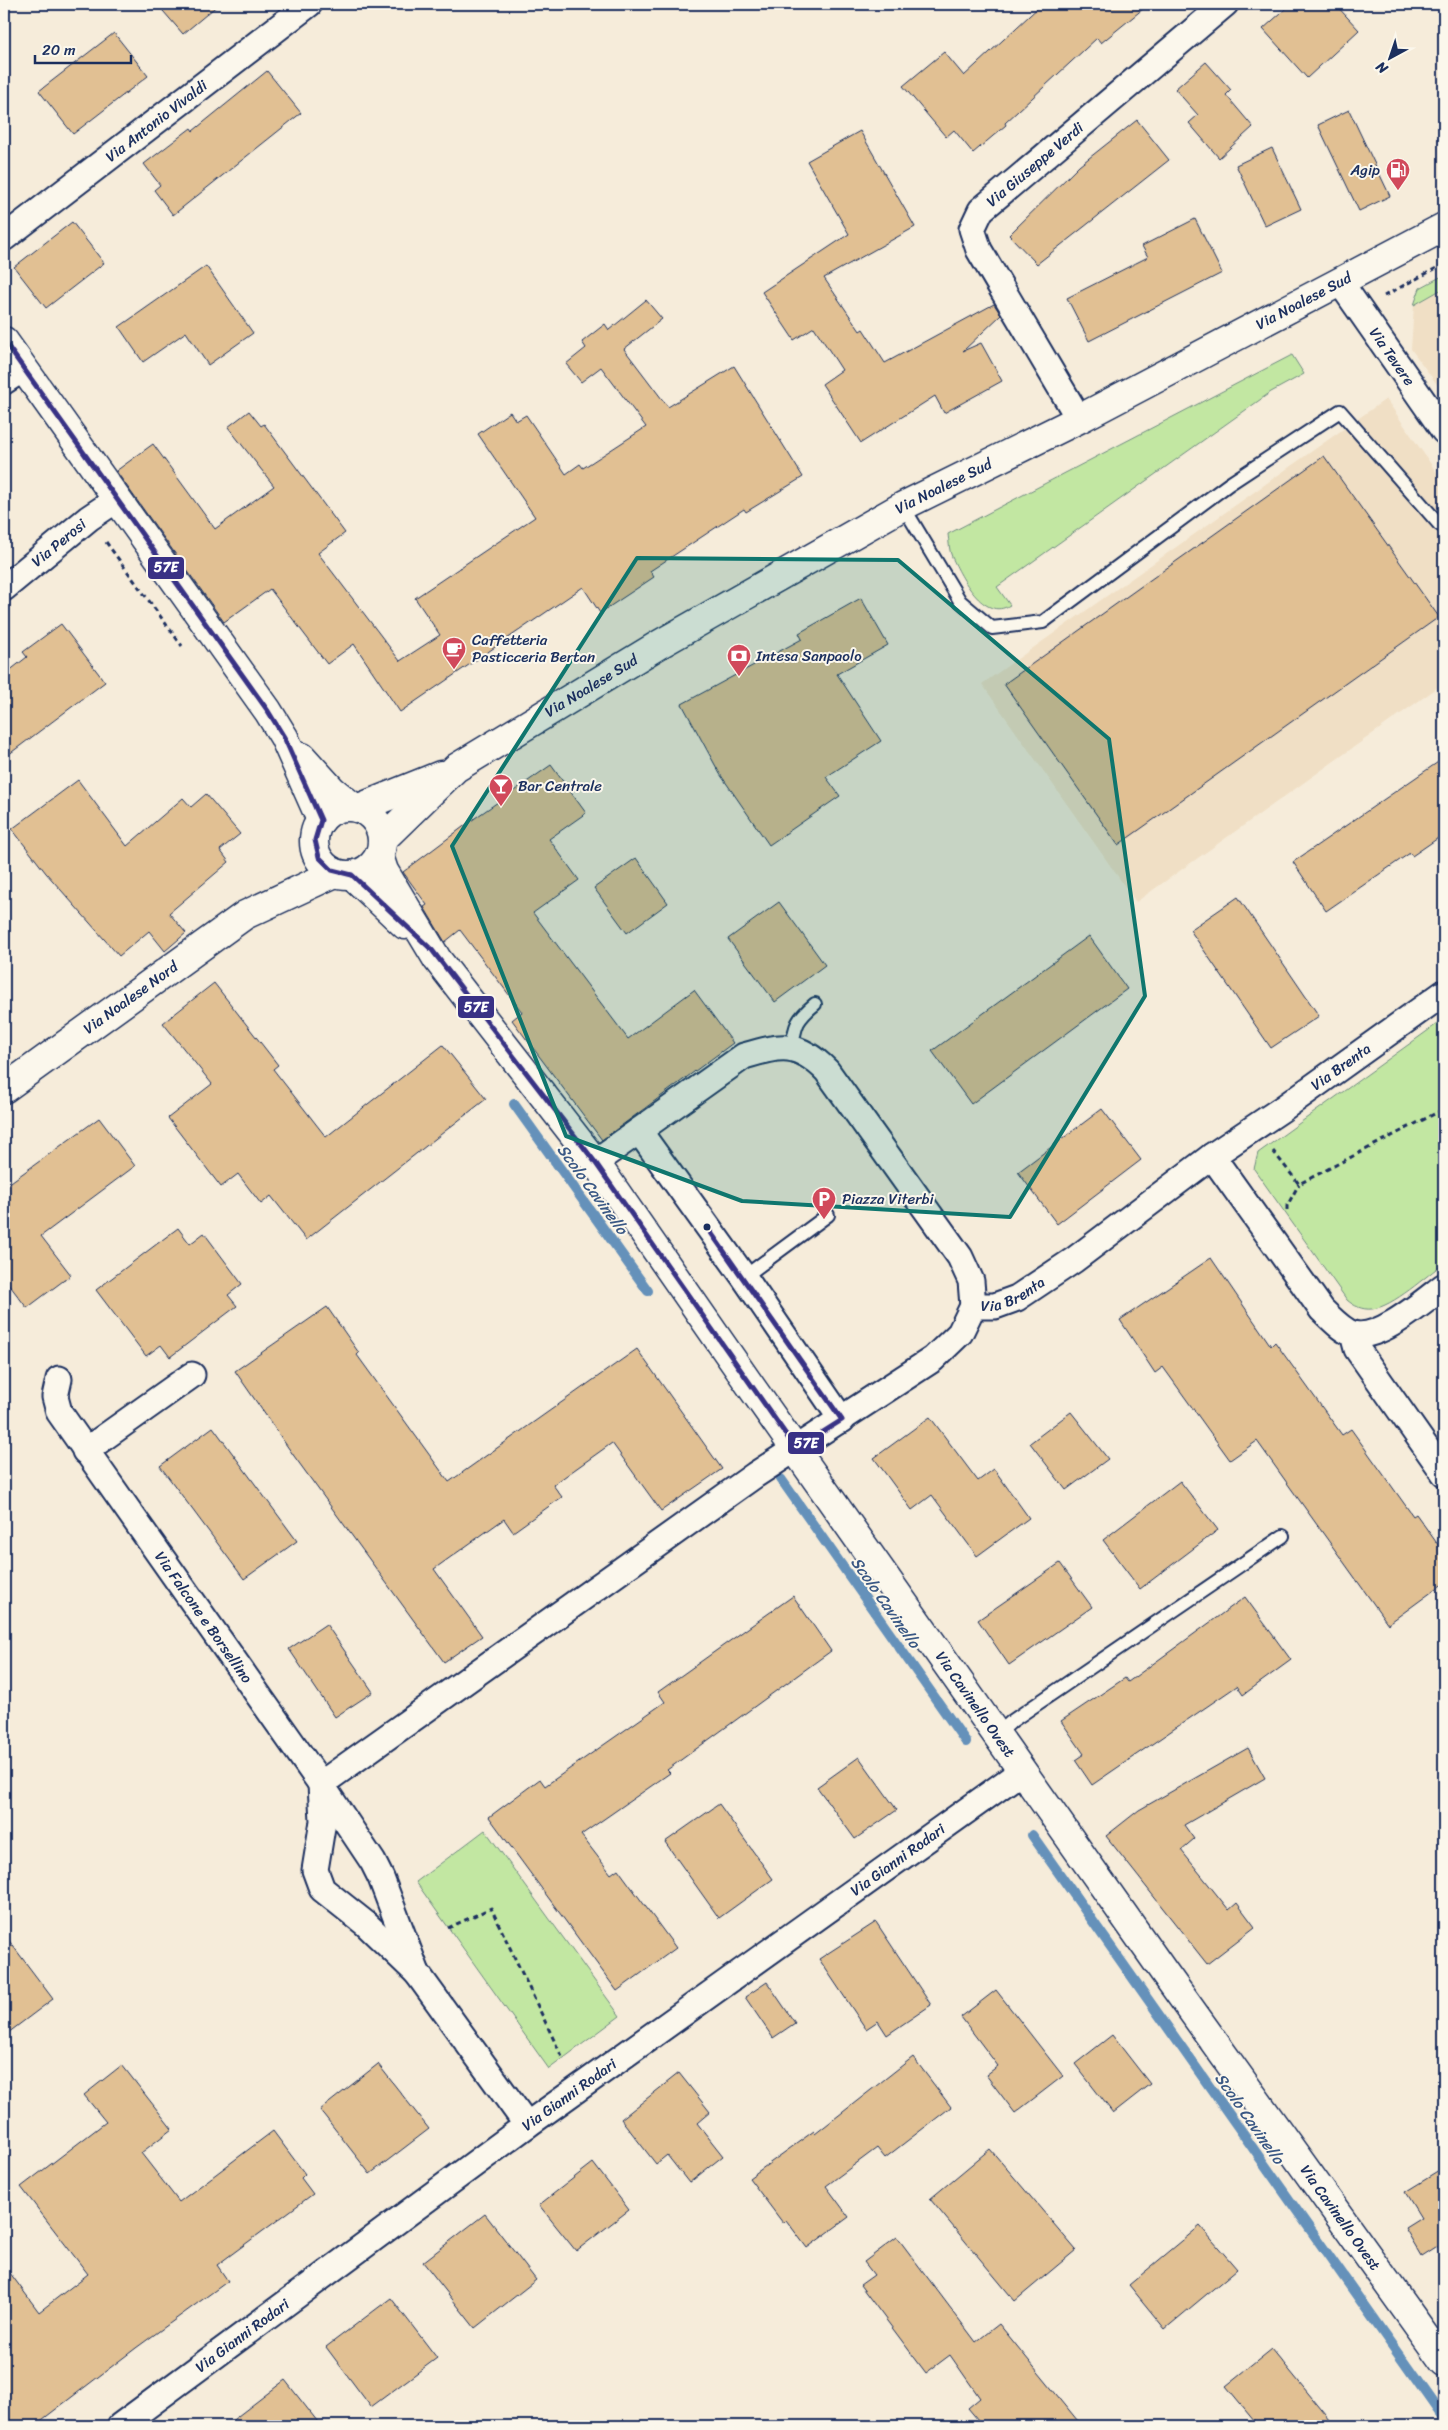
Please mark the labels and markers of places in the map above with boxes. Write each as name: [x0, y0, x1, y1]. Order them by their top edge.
place label: Agip: [1350, 157, 1380, 183]
fuel station icon: Agip: [1385, 157, 1411, 191]
place label: Caffetteria Pasticceria Bertan: [472, 627, 595, 670]
cafe icon: Caffetteria Pasticceria Bertan: [441, 636, 467, 670]
bank icon: Intesa Sanpaolo: [726, 643, 752, 677]
place label: Intesa Sanpaolo: [755, 643, 862, 669]
bar icon: Bar Centrale: [488, 773, 514, 807]
place label: Bar Centrale: [518, 773, 602, 799]
parking icon: Piazza Viterbi: [811, 1186, 837, 1220]
place label: Piazza Viterbi: [842, 1186, 934, 1212]
unlabelled marker: [702, 1222, 712, 1232]

